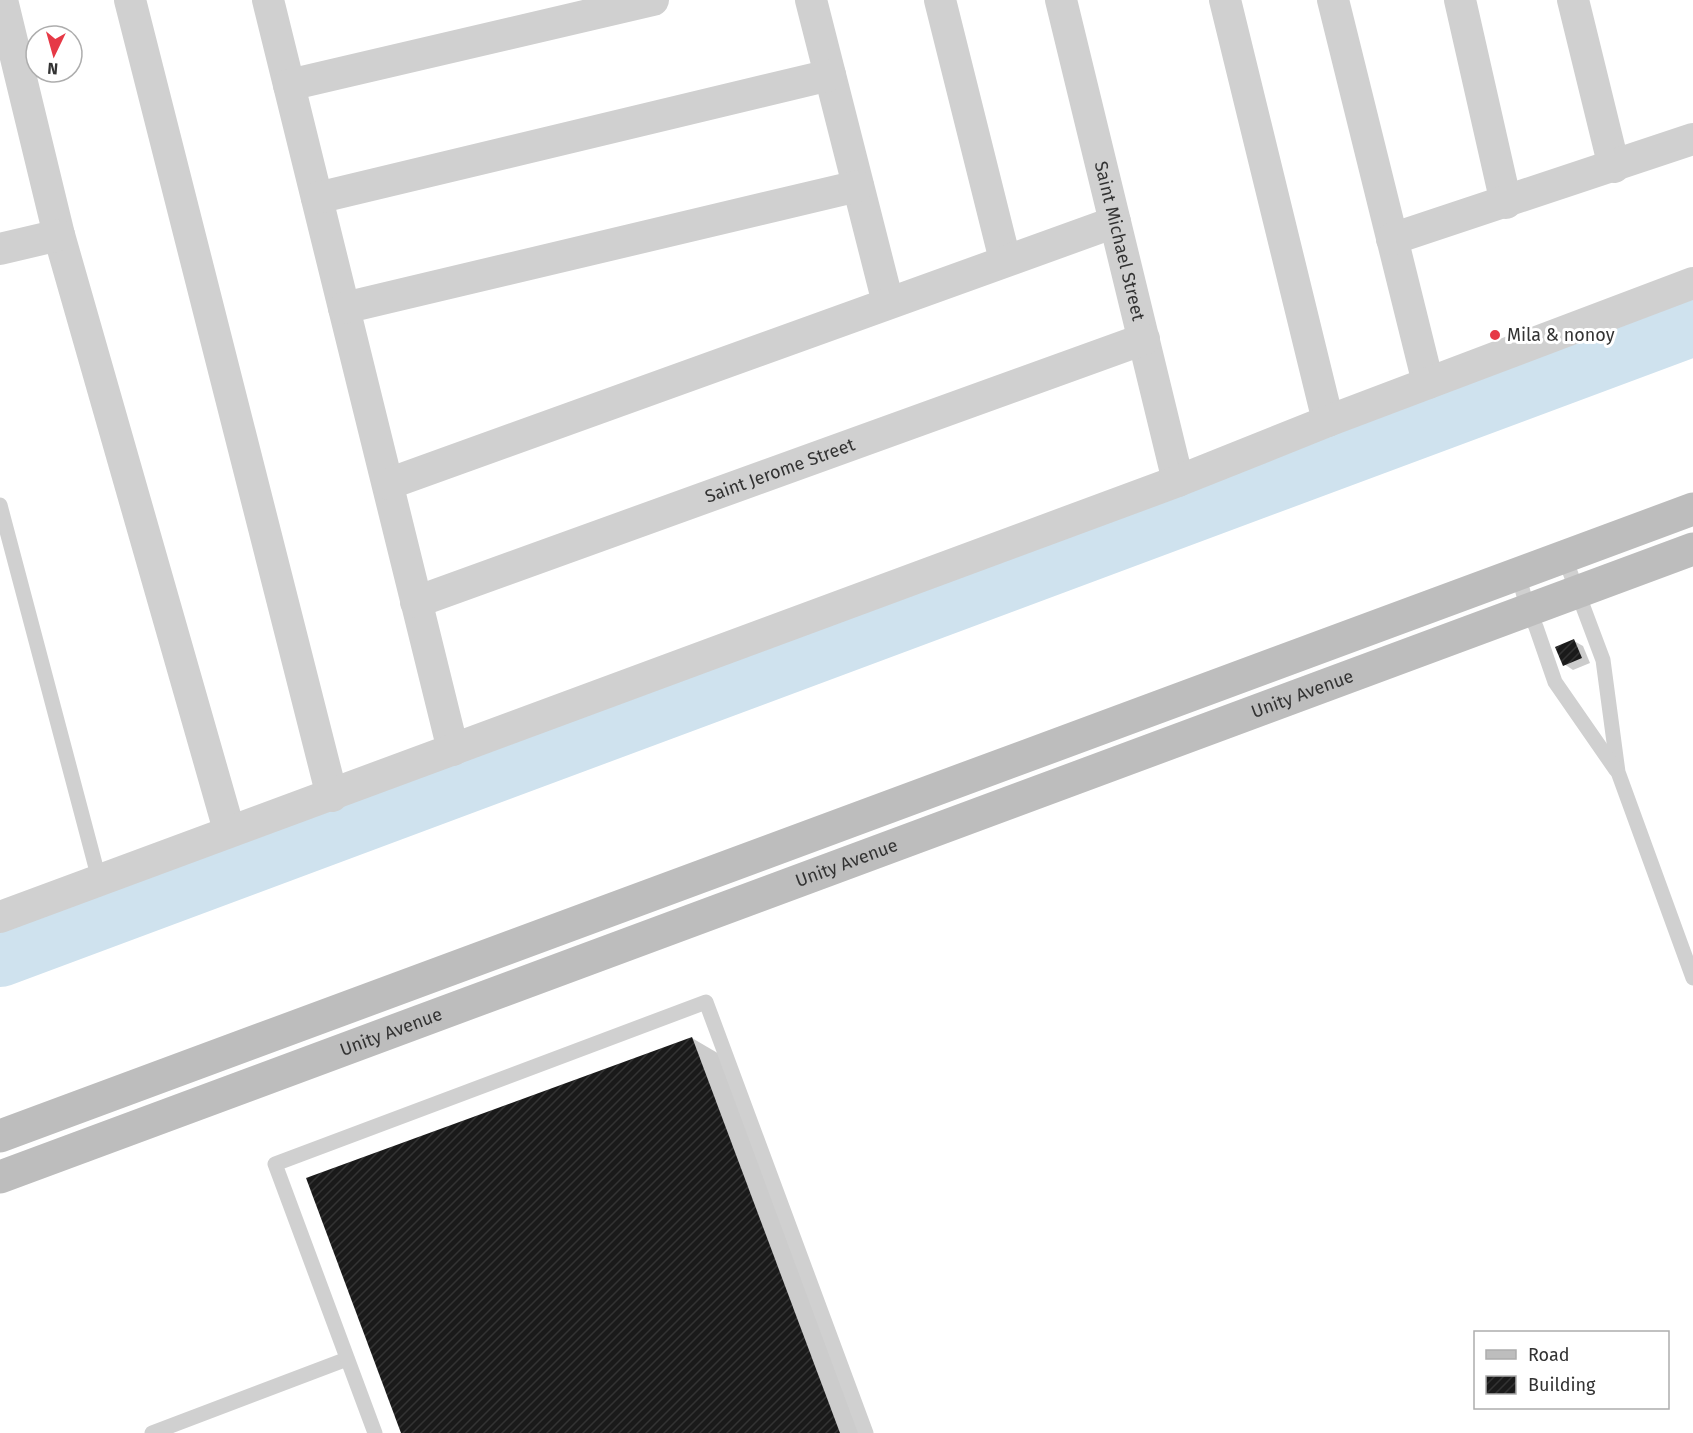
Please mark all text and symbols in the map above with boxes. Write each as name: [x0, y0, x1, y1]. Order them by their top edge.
north arrow: [24, 24, 84, 84]
text: N: [47, 59, 59, 78]
street label: Saint Michael Street: [1090, 159, 1150, 323]
place label: Mila & nonoy: [1507, 324, 1615, 346]
marker: Mila & nonoy: [1488, 328, 1502, 342]
street label: Saint Jerome Street: [702, 433, 858, 508]
street label: Unity Avenue: [1248, 665, 1356, 723]
street label: Unity Avenue: [792, 834, 901, 892]
street label: Unity Avenue: [337, 1003, 445, 1061]
legend: [1474, 1331, 1669, 1409]
text: Road: [1528, 1344, 1570, 1366]
text: Building: [1528, 1374, 1596, 1396]

